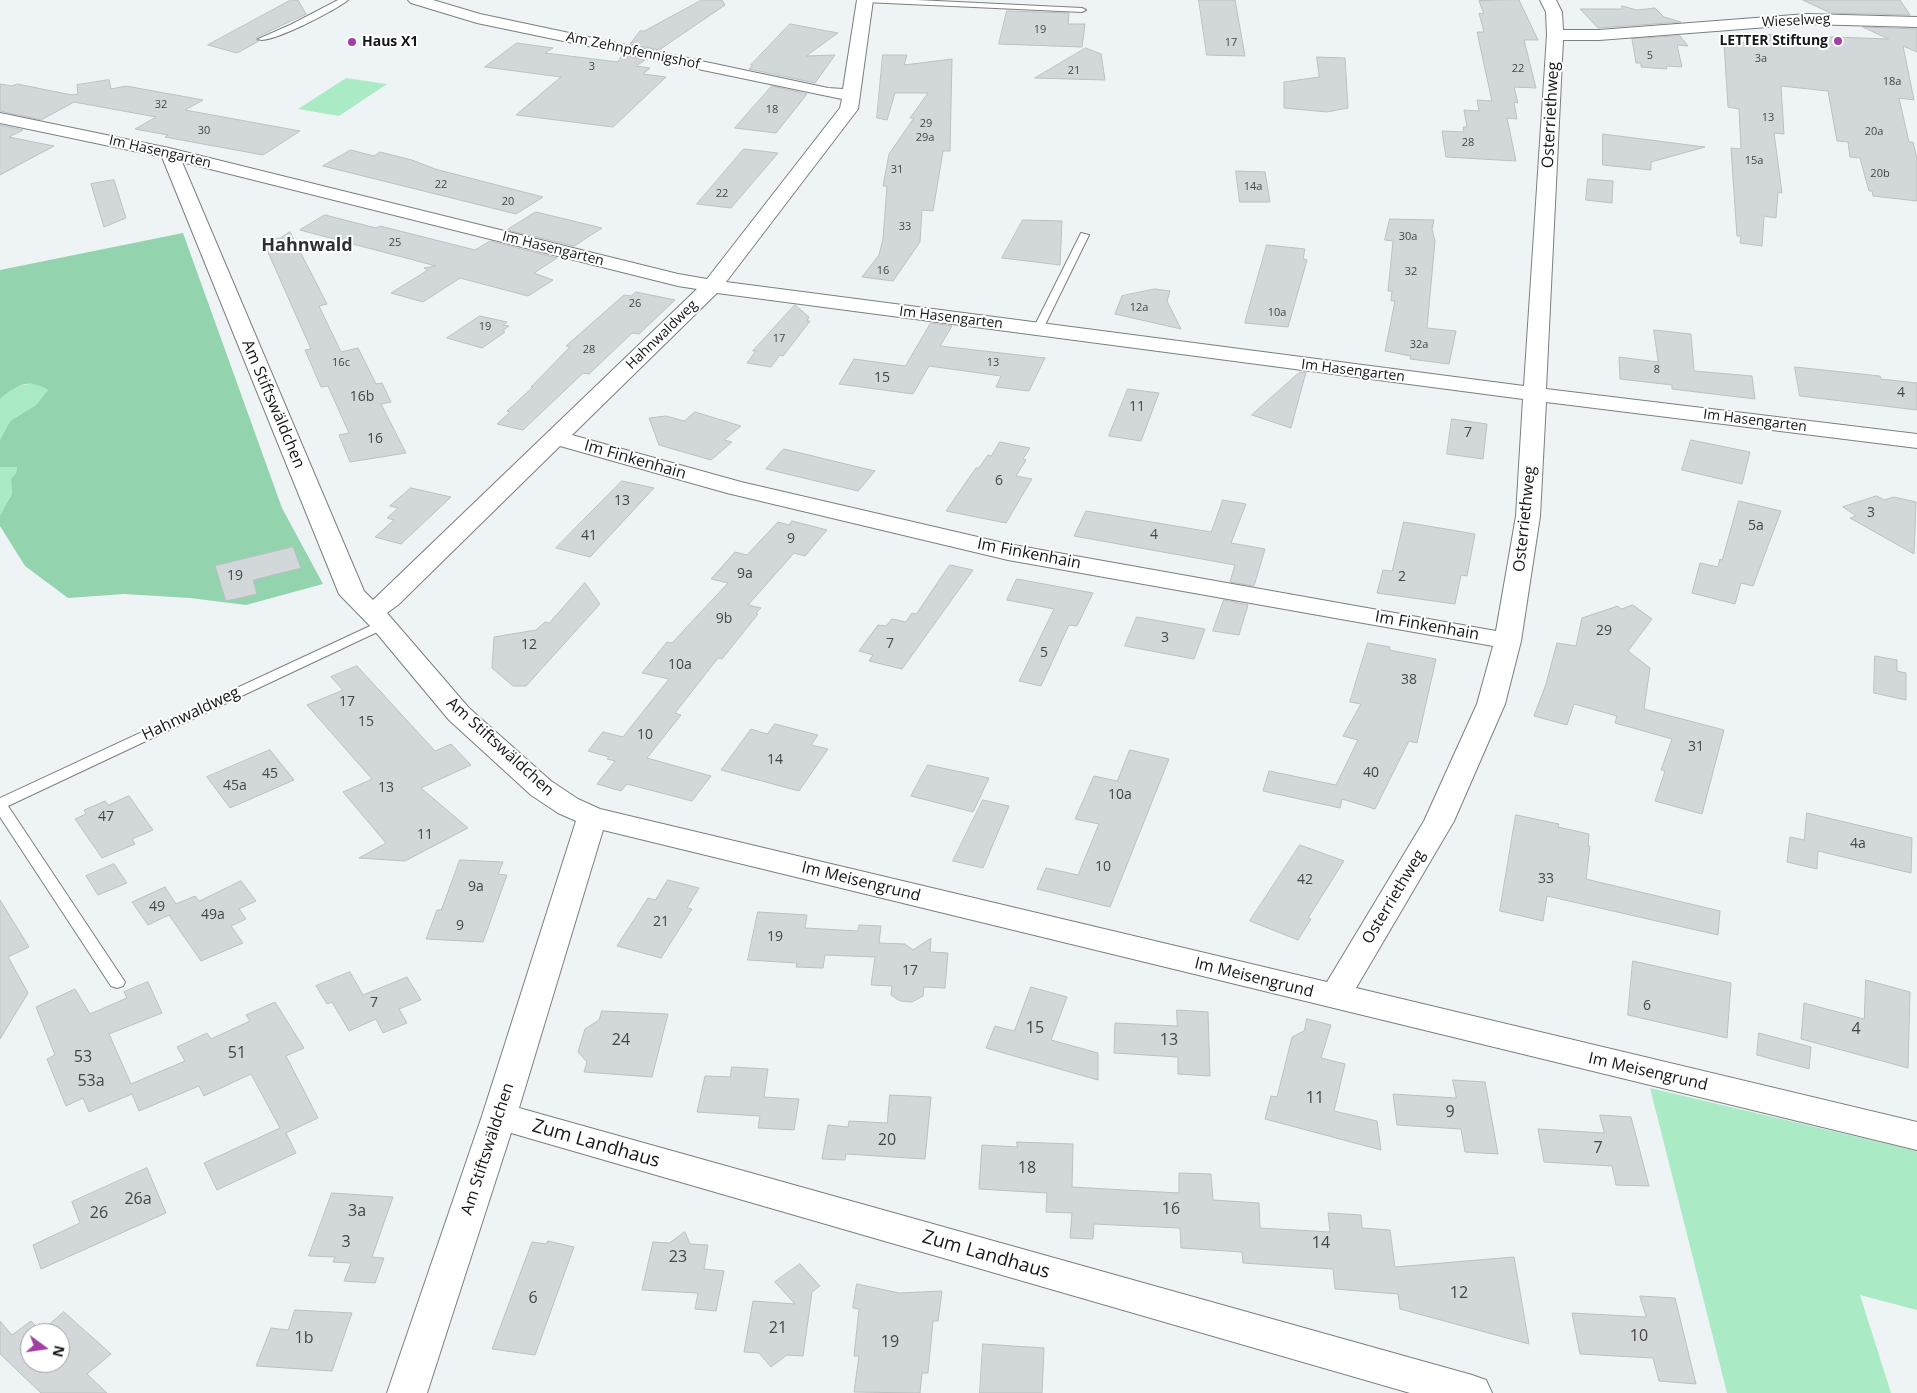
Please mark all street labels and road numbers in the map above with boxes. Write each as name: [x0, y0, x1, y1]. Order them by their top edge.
street label: Wieselweg: [1761, 11, 1831, 31]
street label: Am Zehnpfennigshof: [565, 29, 701, 73]
street label: Osterriethweg: [1539, 61, 1563, 169]
street label: Im Hasengarten: [107, 132, 213, 172]
street label: Im Hasengarten: [500, 228, 606, 270]
street label: Hahnwaldweg: [623, 297, 701, 373]
street label: Im Hasengarten: [898, 303, 1004, 333]
street label: Am Stiftswäldchen: [237, 337, 309, 471]
street label: Im Hasengarten: [1300, 356, 1406, 386]
street label: Im Hasengarten: [1702, 406, 1808, 436]
street label: Im Finkenhain: [582, 436, 688, 484]
street label: Osterriethweg: [1510, 465, 1540, 573]
street label: Im Finkenhain: [975, 535, 1083, 573]
street label: Im Finkenhain: [1373, 607, 1481, 645]
street label: Hahnwaldweg: [139, 683, 243, 745]
street label: Am Stiftswäldchen: [442, 694, 558, 800]
street label: Osterriethweg: [1358, 846, 1430, 948]
street label: Im Meisengrund: [800, 858, 922, 906]
street label: Im Meisengrund: [1193, 954, 1315, 1002]
street label: Im Meisengrund: [1586, 1049, 1710, 1095]
street label: Am Stiftswäldchen: [458, 1081, 518, 1217]
street label: Zum Landhaus: [530, 1115, 662, 1173]
street label: Zum Landhaus: [920, 1226, 1052, 1284]

